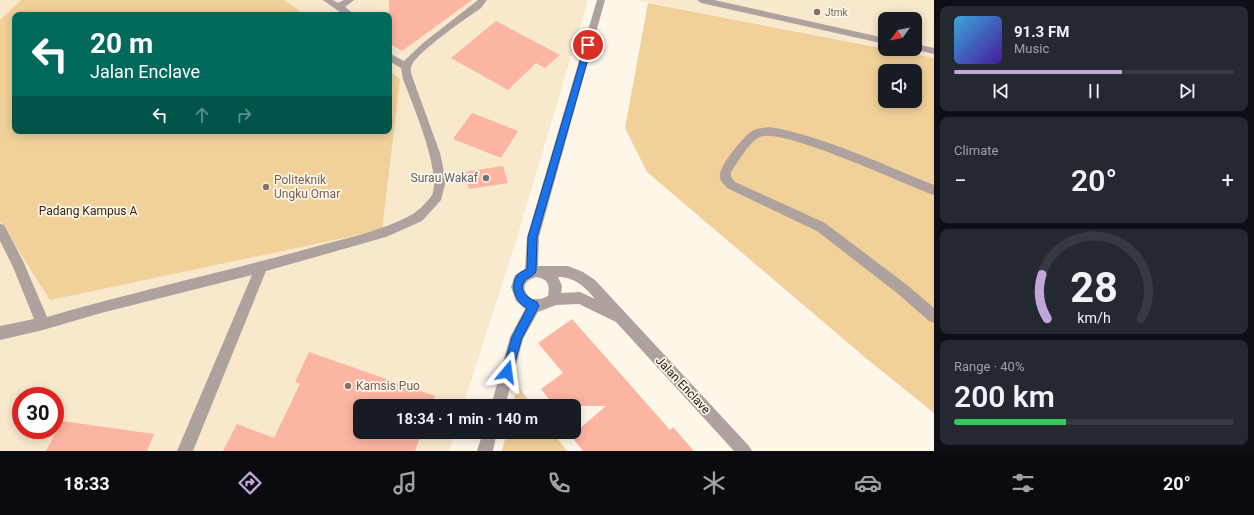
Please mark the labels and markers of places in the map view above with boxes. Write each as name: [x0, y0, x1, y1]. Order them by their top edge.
marker: Jtmk: [812, 7, 822, 17]
place label: Jtmk: [825, 7, 849, 18]
pin: [571, 28, 605, 62]
place label: Surau Wakaf: [411, 171, 479, 185]
place label: Politeknik Ungku Omar: [274, 173, 340, 201]
marker: Surau Wakaf: [481, 173, 491, 183]
marker: Politeknik Ungku Omar: [261, 182, 271, 192]
place label: Kamsis Puo: [356, 379, 420, 393]
marker: Kamsis Puo: [343, 381, 353, 391]

